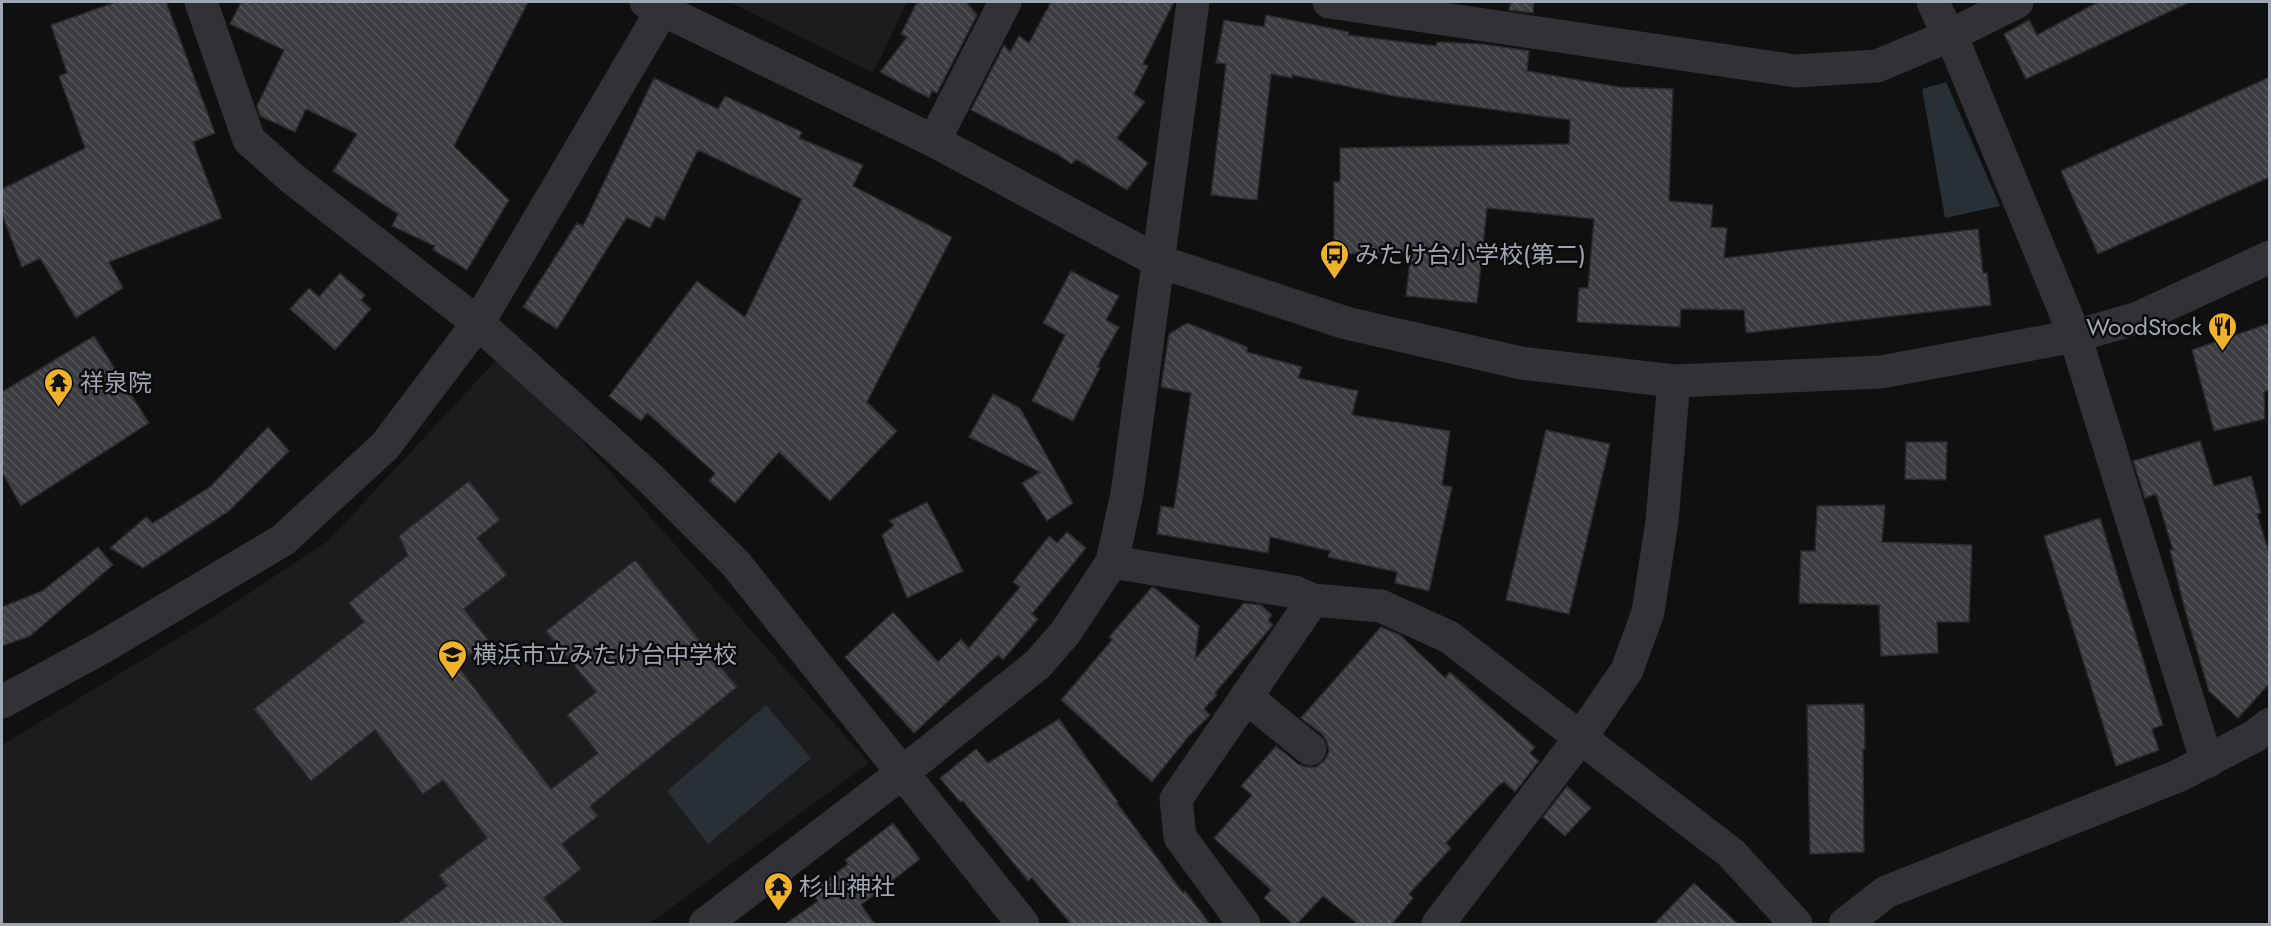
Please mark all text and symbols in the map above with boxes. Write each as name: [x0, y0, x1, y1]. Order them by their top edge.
place label: みたけ台小学校(第二): [1355, 237, 1586, 272]
bus stop icon: みたけ台小学校(第二): [1318, 238, 1350, 280]
place label: WoodStock: [2086, 309, 2202, 344]
restaurant icon: WoodStock: [2207, 310, 2239, 352]
place label: 祥泉院: [80, 365, 152, 400]
temple icon: 祥泉院: [43, 366, 75, 408]
place label: 横浜市立みたけ台中学校: [473, 637, 737, 672]
school or university icon: 横浜市立みたけ台中学校: [436, 638, 468, 680]
place label: 杉山神社: [799, 869, 895, 904]
temple icon: 杉山神社: [762, 870, 794, 912]

